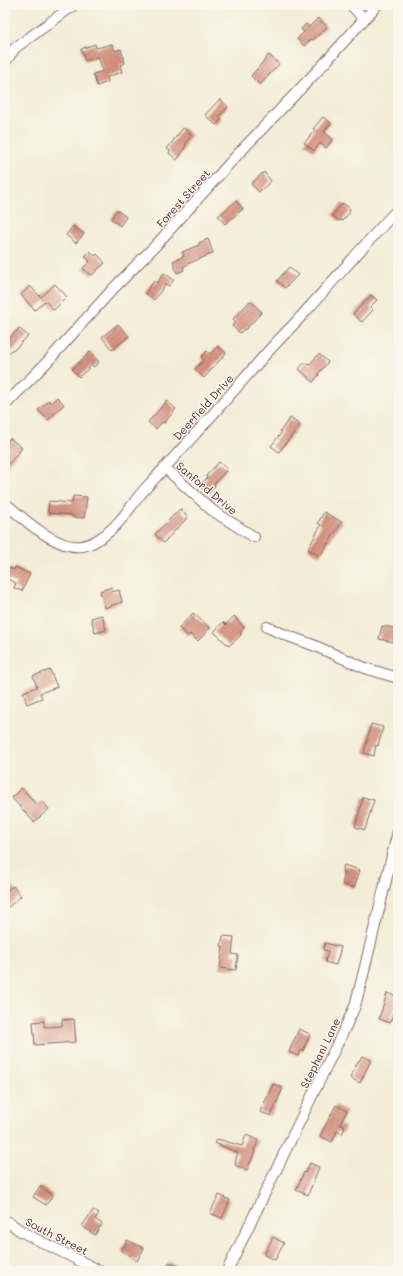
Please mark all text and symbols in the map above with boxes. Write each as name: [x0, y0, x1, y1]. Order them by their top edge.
street label: Forest Street: [153, 165, 213, 230]
street label: Deerfield Drive: [169, 371, 237, 443]
street label: Sanford Drive: [173, 458, 241, 518]
street label: Stephani Lane: [297, 1015, 344, 1091]
street label: South Street: [23, 1214, 91, 1258]

